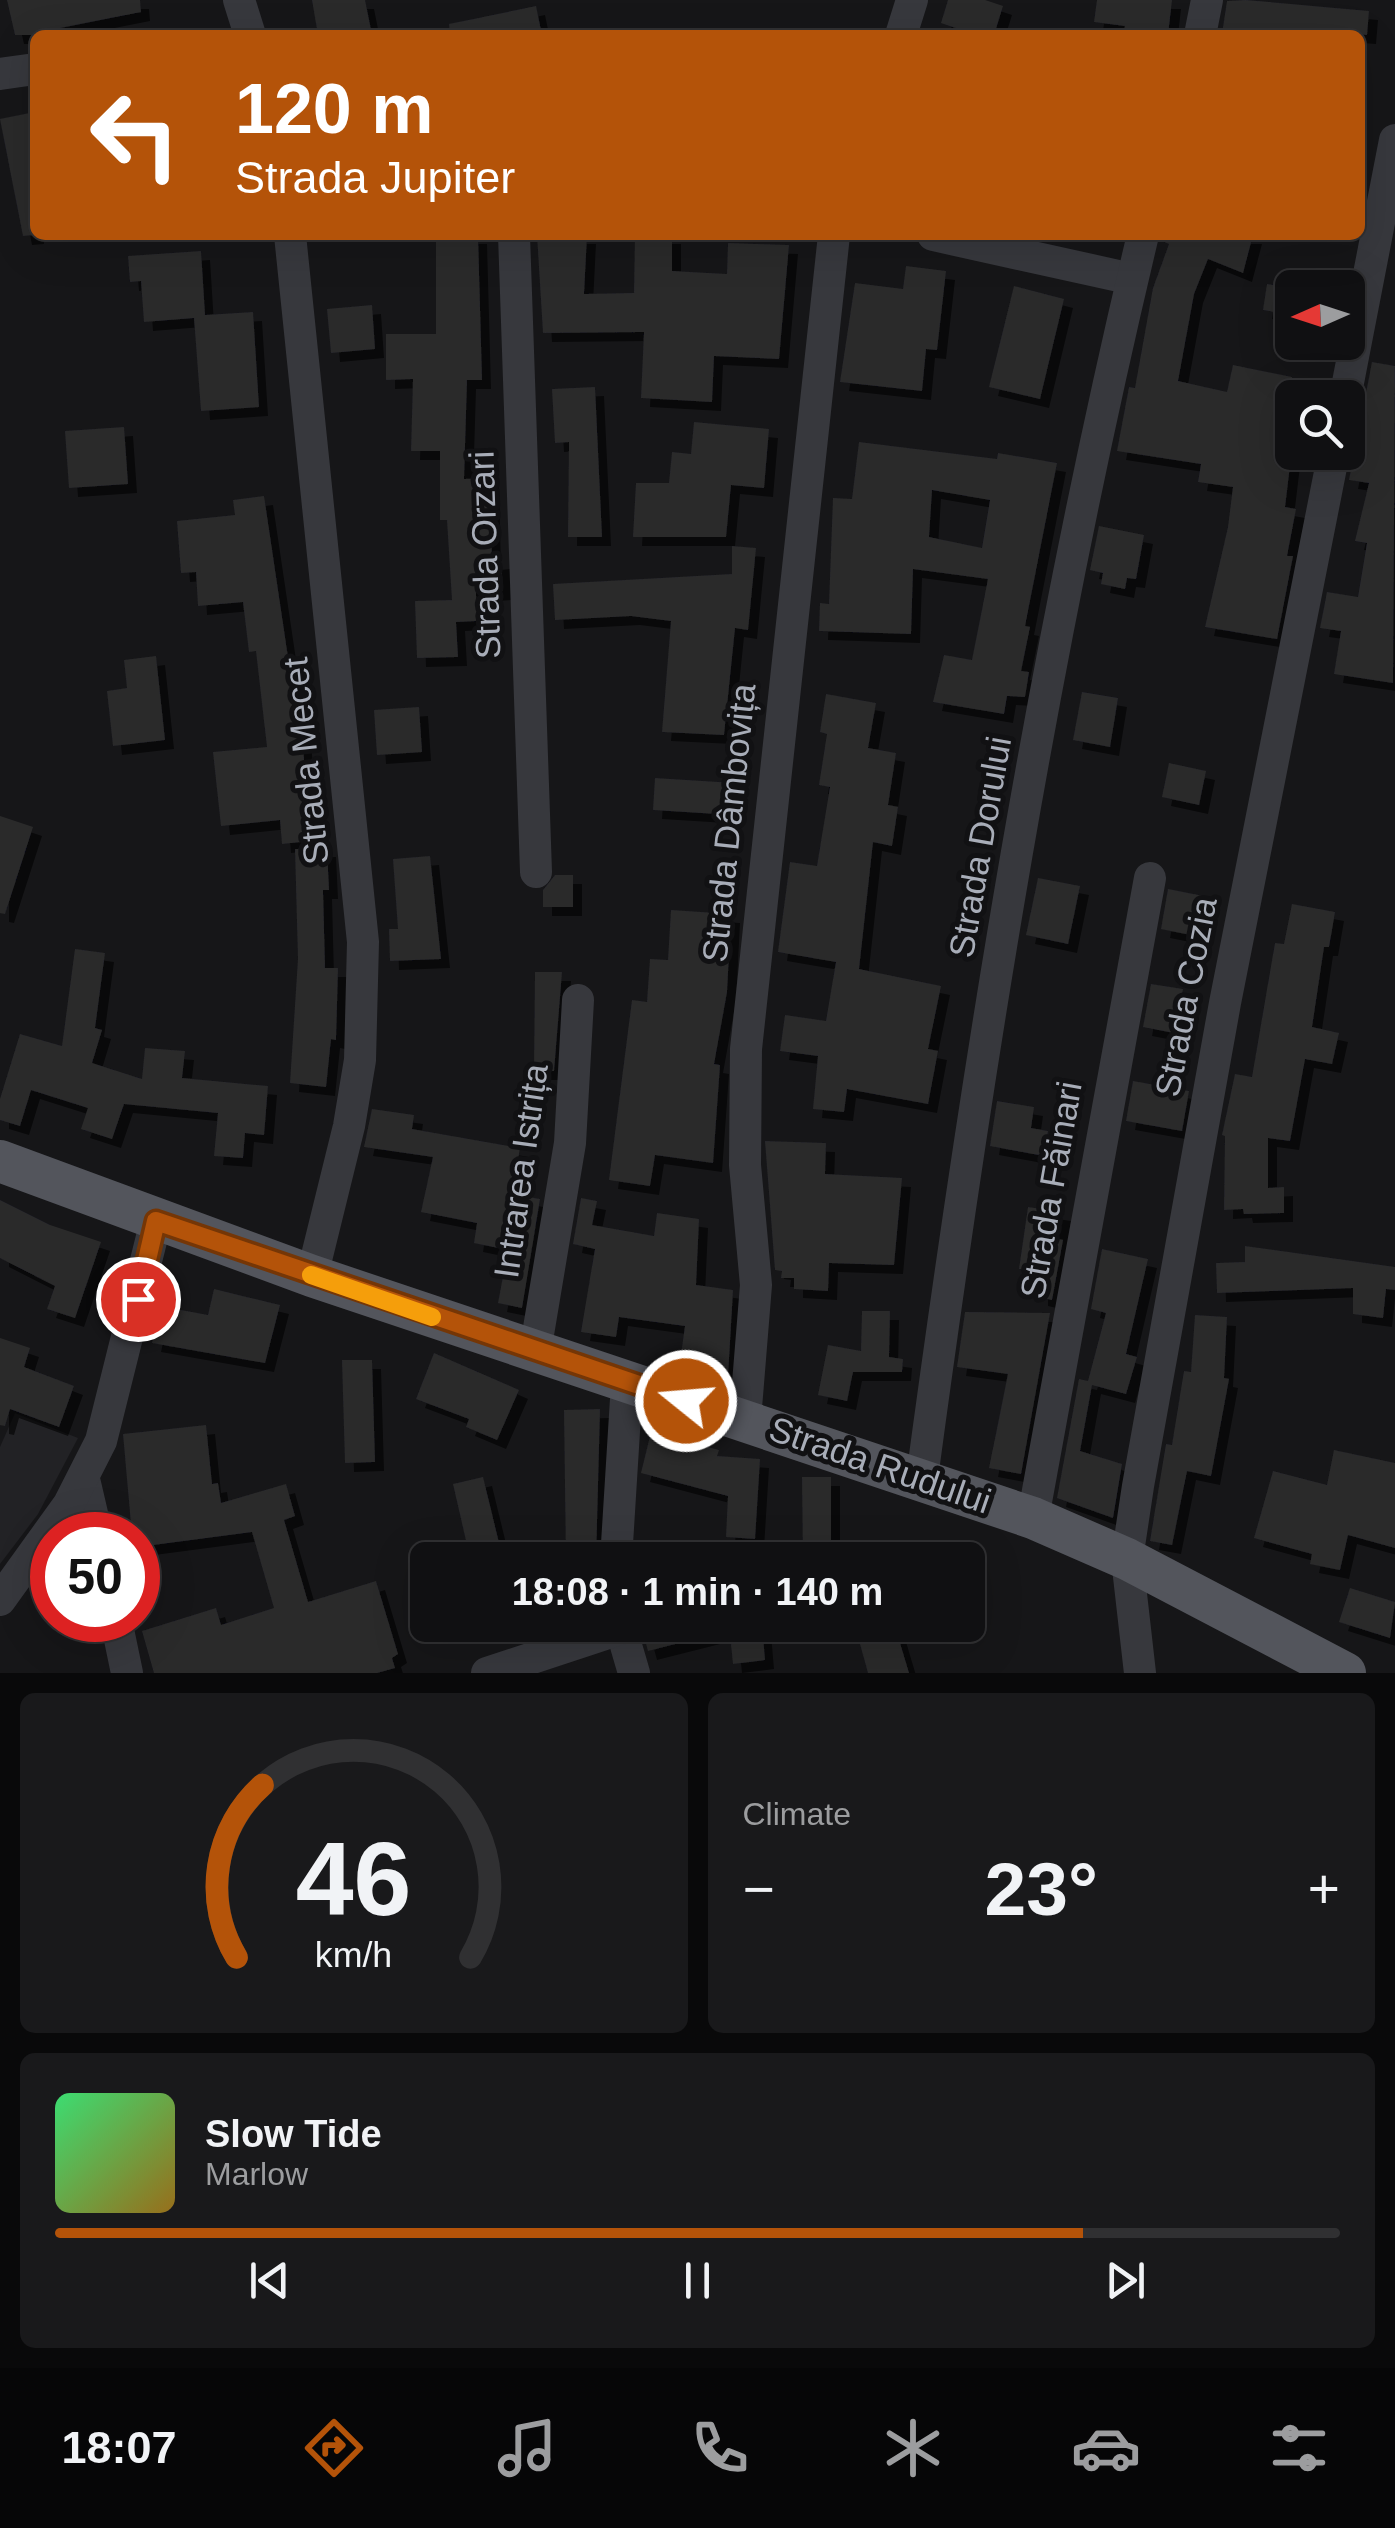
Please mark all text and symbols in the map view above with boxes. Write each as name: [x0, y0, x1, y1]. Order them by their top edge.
icon: left: [70, 70, 200, 200]
text: 120 m: [235, 70, 433, 148]
text: Strada Jupiter: [235, 152, 515, 203]
north arrow: [1275, 270, 1365, 360]
map controls: [1275, 270, 1365, 470]
button: search: [1275, 380, 1365, 470]
street label: Strada Orzari: [461, 450, 508, 660]
street label: Strada Mecet: [275, 655, 336, 867]
street label: Strada Dâmbovița: [694, 681, 763, 964]
street label: Strada Dorului: [941, 733, 1018, 960]
street label: Strada Cozia: [1147, 893, 1224, 1100]
street label: Intrarea Istrița: [486, 1061, 555, 1281]
street label: Strada Făinari: [1012, 1078, 1089, 1302]
pin: [96, 1257, 181, 1342]
icon: arrive: [111, 1272, 166, 1327]
position arrow: [634, 1349, 738, 1453]
street label: Strada Rudului: [764, 1408, 996, 1521]
speed limit sign: 50: [30, 1512, 160, 1642]
text: 18:08 · 1 min · 140 m: [512, 1571, 883, 1613]
text: Climate: [743, 1796, 851, 1832]
text: 46: [296, 1821, 412, 1937]
text: 23°: [985, 1847, 1098, 1931]
text: −: [743, 1858, 775, 1920]
text: +: [1308, 1858, 1340, 1920]
text: km/h: [315, 1935, 392, 1975]
text: Slow Tide: [205, 2113, 382, 2155]
text: Marlow: [205, 2156, 308, 2192]
icon: previous: [242, 2253, 297, 2308]
icon: pause: [670, 2253, 725, 2308]
icon: next: [1098, 2253, 1153, 2308]
icon: directions: [299, 2413, 369, 2483]
icon: music: [492, 2413, 562, 2483]
icon: phone: [685, 2413, 755, 2483]
icon: climate: [878, 2413, 948, 2483]
icon: car: [1071, 2413, 1141, 2483]
icon: filters: [1264, 2413, 1334, 2483]
text: 18:07: [61, 2422, 177, 2473]

